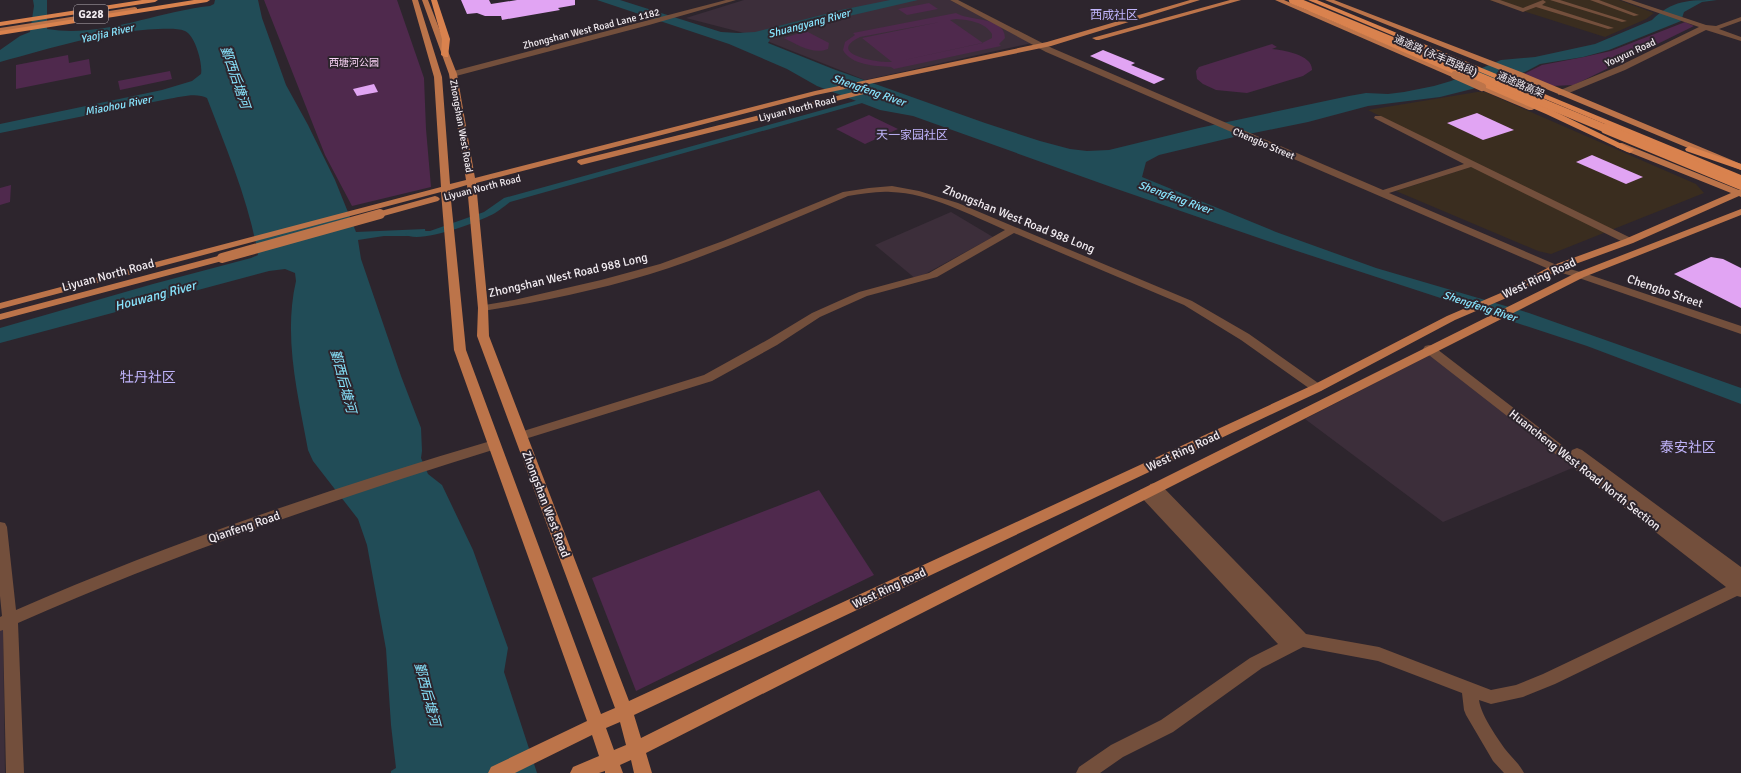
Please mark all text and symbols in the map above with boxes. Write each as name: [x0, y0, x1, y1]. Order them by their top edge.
road number: G228: [74, 5, 108, 23]
street label: Zhongshan West Road Lane 1182: [521, 6, 661, 52]
water label: Shuangyang River: [767, 6, 853, 41]
district label: 西成社区: [1090, 8, 1138, 23]
water label: Yaojia River: [79, 21, 137, 46]
street label: 通途路 (永丰西路段): [1392, 33, 1479, 79]
street label: Youyun Road: [1603, 36, 1658, 70]
water label: 鄞西后塘河: [217, 44, 254, 113]
park label: 西塘河公园: [329, 57, 379, 69]
street label: 通途路高架: [1495, 70, 1546, 100]
water label: Shengfeng River: [830, 72, 909, 110]
street label: Zhongshan West Road: [447, 79, 475, 174]
water label: Miaohou River: [84, 92, 154, 118]
street label: Liyuan North Road: [757, 94, 837, 124]
street label: Chengbo Street: [1231, 126, 1297, 163]
district label: 天一家园社区: [876, 128, 948, 143]
street label: Liyuan North Road: [442, 173, 522, 203]
water label: Shengfeng River: [1137, 178, 1215, 217]
street label: Zhongshan West Road 988 Long: [941, 182, 1097, 257]
street label: Zhongshan West Road 988 Long: [487, 250, 649, 301]
street label: West Ring Road: [1500, 255, 1578, 302]
street label: Liyuan North Road: [60, 256, 156, 295]
street label: Chengbo Street: [1625, 271, 1705, 311]
water label: Houwang River: [113, 277, 200, 315]
water label: Shengfeng River: [1441, 288, 1520, 325]
water label: 鄞西后塘河: [327, 348, 360, 418]
district label: 牡丹社区: [120, 369, 176, 386]
street label: Huancheng West Road North Section: [1506, 407, 1663, 534]
street label: West Ring Road: [1144, 428, 1222, 475]
district label: 泰安社区: [1660, 439, 1716, 456]
street label: Zhongshan West Road: [518, 449, 573, 560]
street label: Qianfeng Road: [206, 508, 282, 547]
street label: West Ring Road: [850, 565, 928, 612]
water label: 鄞西后塘河: [411, 661, 444, 731]

